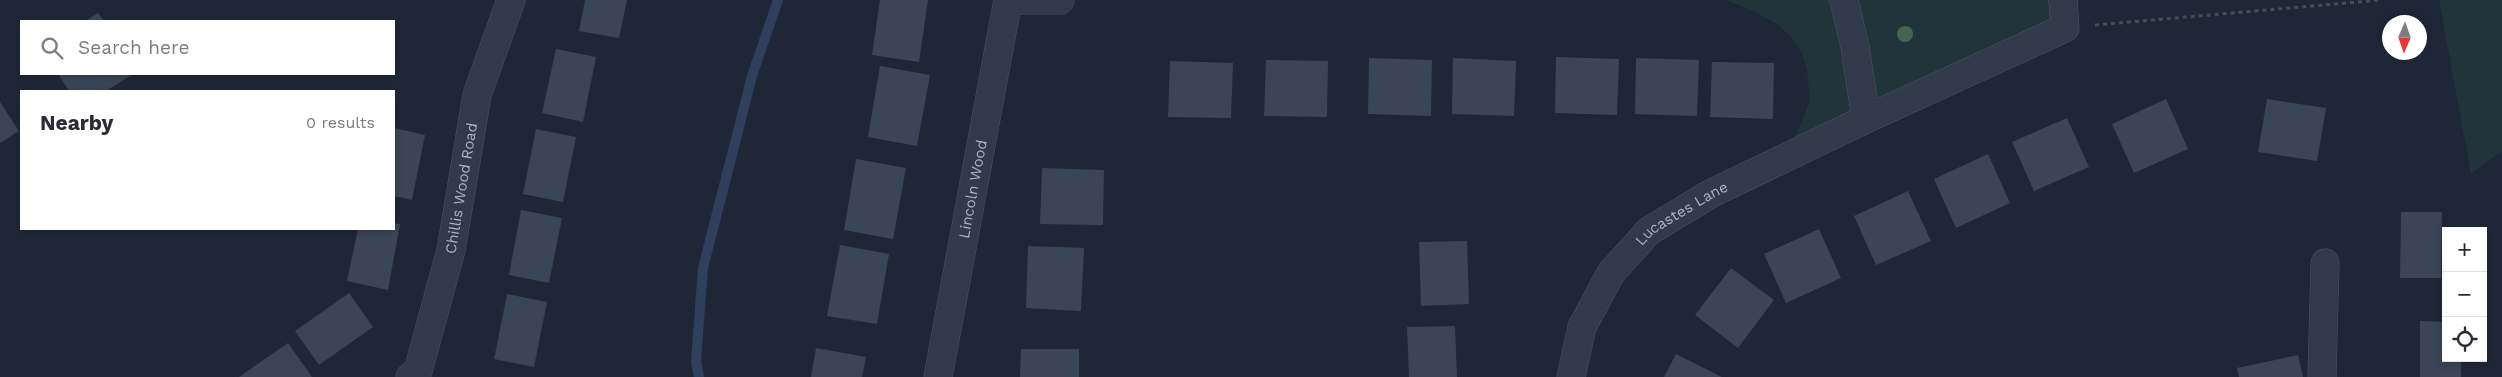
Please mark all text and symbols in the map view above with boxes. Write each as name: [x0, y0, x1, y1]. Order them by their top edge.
north arrow: [2382, 15, 2427, 60]
search box: [20, 20, 395, 75]
icon: search: [38, 34, 66, 62]
text: Search here: [78, 36, 189, 59]
text: Nearby: [40, 110, 113, 135]
text: 0 results: [306, 113, 375, 132]
street label: Chillis Wood Road: [442, 121, 481, 255]
street label: Lincoln Wood: [955, 139, 991, 240]
street label: Lucastes Lane: [1631, 178, 1731, 249]
map controls: [2442, 227, 2487, 362]
button: +: [2442, 227, 2487, 272]
button: −: [2442, 272, 2487, 317]
button: locate: [2442, 317, 2487, 362]

